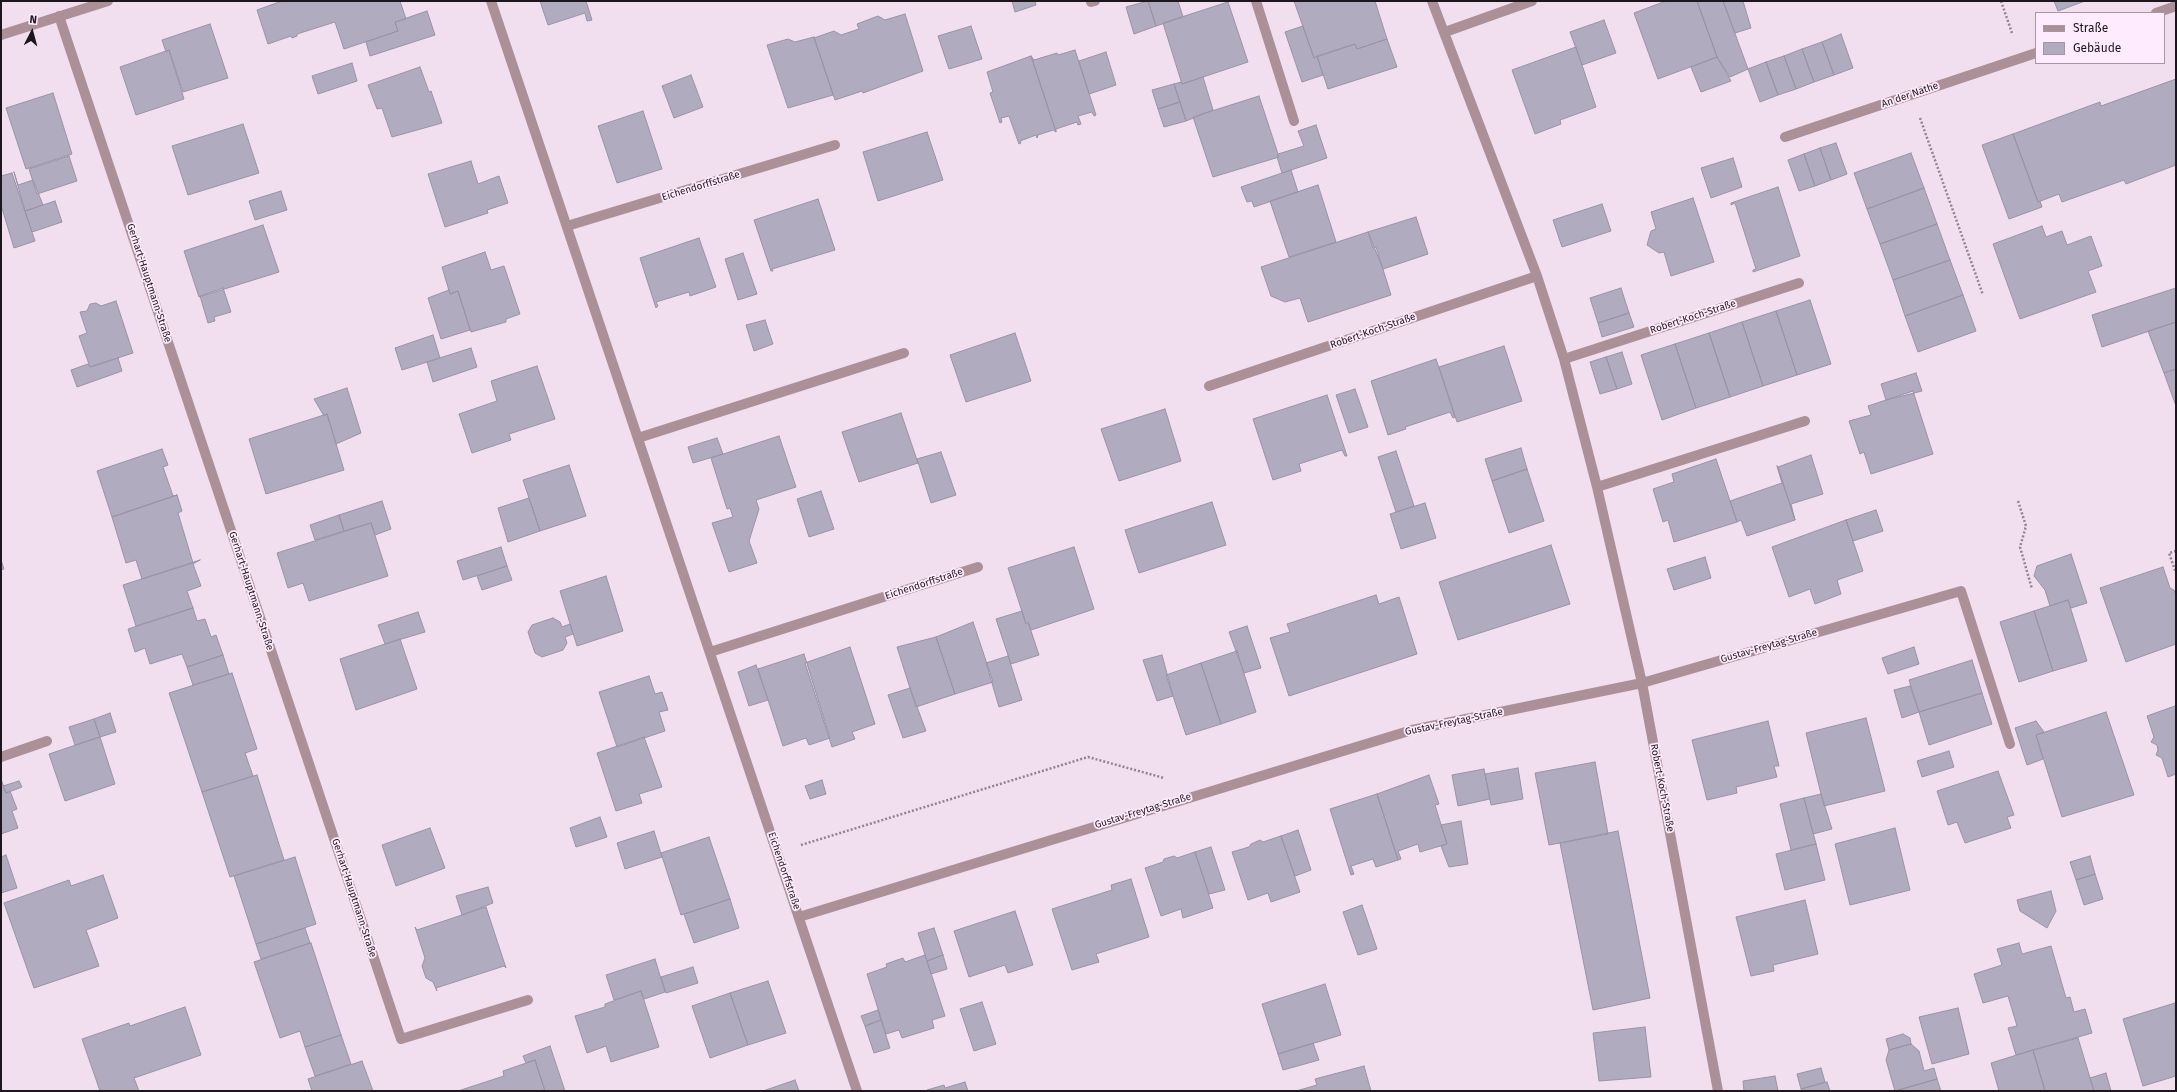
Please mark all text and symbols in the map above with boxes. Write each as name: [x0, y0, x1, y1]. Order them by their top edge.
north arrow: [12, 12, 52, 52]
legend: [2035, 12, 2165, 64]
text: N: [29, 13, 38, 26]
text: Straße: [2073, 21, 2108, 35]
text: Gebäude: [2073, 41, 2121, 55]
street label: An der Nathe: [1880, 80, 1940, 110]
street label: Eichendorffstraße: [660, 168, 742, 204]
street label: Gerhart-Hauptmann-Straße: [124, 222, 174, 344]
street label: Robert-Koch-Straße: [1649, 297, 1737, 337]
street label: Robert-Koch-Straße: [1329, 311, 1417, 351]
street label: Gerhart-Hauptmann-Straße: [226, 530, 276, 652]
street label: Eichendorffstraße: [884, 566, 964, 602]
street label: Gustav-Freytag-Straße: [1719, 626, 1819, 666]
street label: Gustav-Freytag-Straße: [1404, 706, 1504, 738]
street label: Robert-Koch-Straße: [1648, 743, 1676, 833]
street label: Gustav-Freytag-Straße: [1093, 791, 1193, 831]
street label: Eichendorffstraße: [765, 831, 803, 911]
street label: Gerhart-Hauptmann-Straße: [329, 837, 379, 959]

